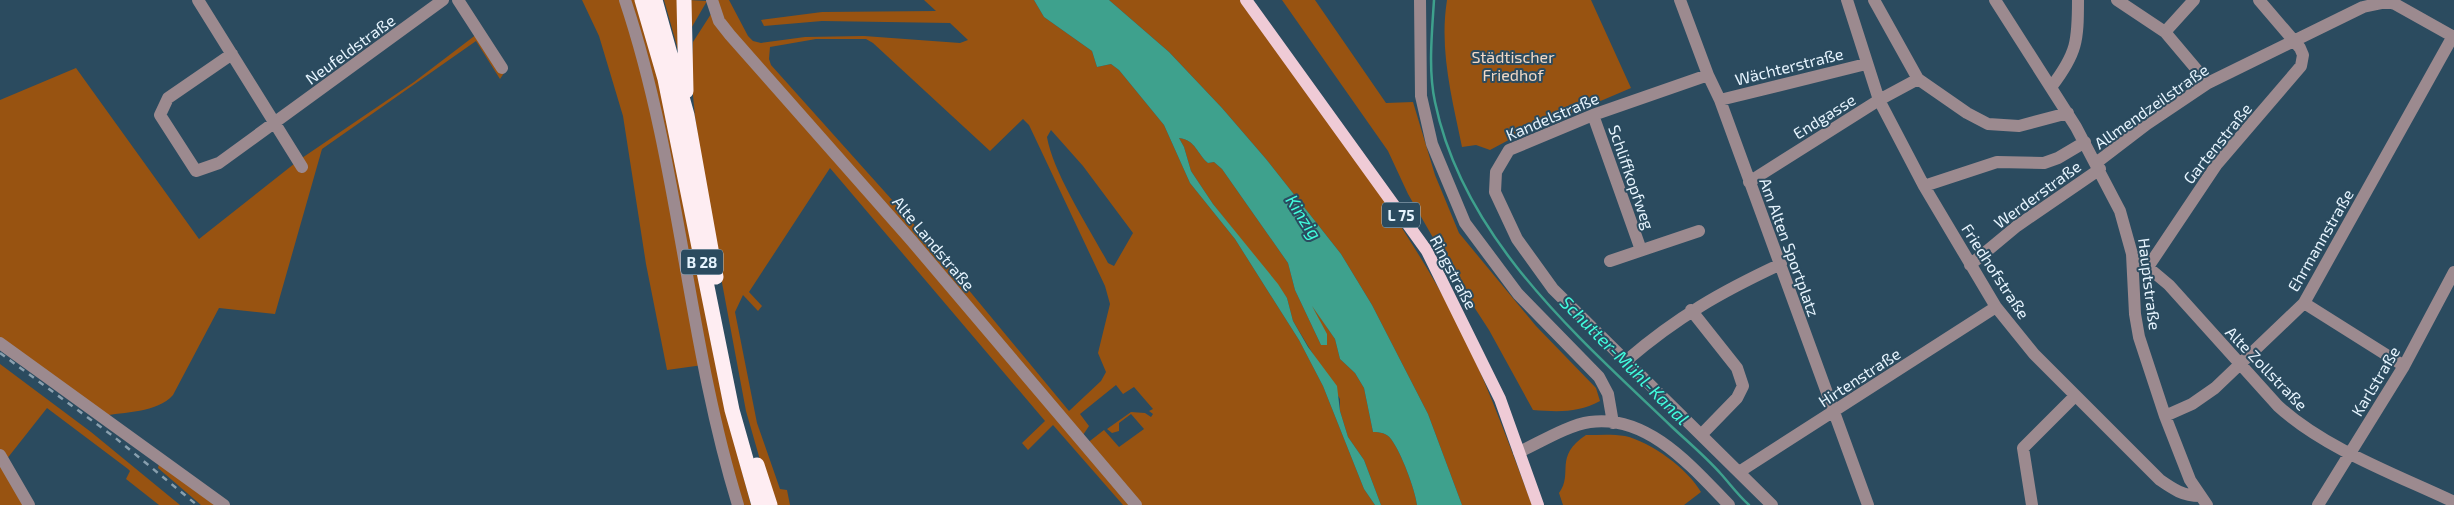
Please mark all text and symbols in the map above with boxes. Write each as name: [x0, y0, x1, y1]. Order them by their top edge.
street label: Neufeldstraße: [301, 10, 399, 88]
street label: Wächterstraße: [1733, 43, 1845, 89]
park label: Städtischer Friedhof: [1471, 47, 1555, 84]
street label: Allmendzeilstraße: [2090, 60, 2212, 152]
street label: Kandelstraße: [1503, 88, 1601, 144]
street label: Endgasse: [1789, 89, 1859, 143]
street label: Gartenstraße: [2179, 99, 2255, 187]
street label: Schliffkopfweg: [1605, 122, 1659, 232]
street label: Werderstraße: [1990, 156, 2084, 232]
street label: Am Alten Sportplatz: [1756, 175, 1824, 319]
street label: Ehrmannstraße: [2283, 186, 2357, 294]
water label: Kinzig: [1281, 190, 1327, 244]
street label: Alte Landstraße: [889, 192, 979, 294]
road number: L 75: [1382, 202, 1420, 228]
street label: Friedhofstraße: [1958, 220, 2034, 322]
street label: Ringstraße: [1427, 232, 1481, 312]
street label: Hauptstraße: [2135, 237, 2165, 331]
road number: B 28: [681, 250, 723, 274]
water label: Schutter-Mühl-Kanal: [1556, 291, 1694, 429]
street label: Alte Zollstraße: [2222, 322, 2312, 414]
street label: Hirtenstraße: [1814, 343, 1904, 411]
street label: Karlstraße: [2347, 343, 2403, 419]

